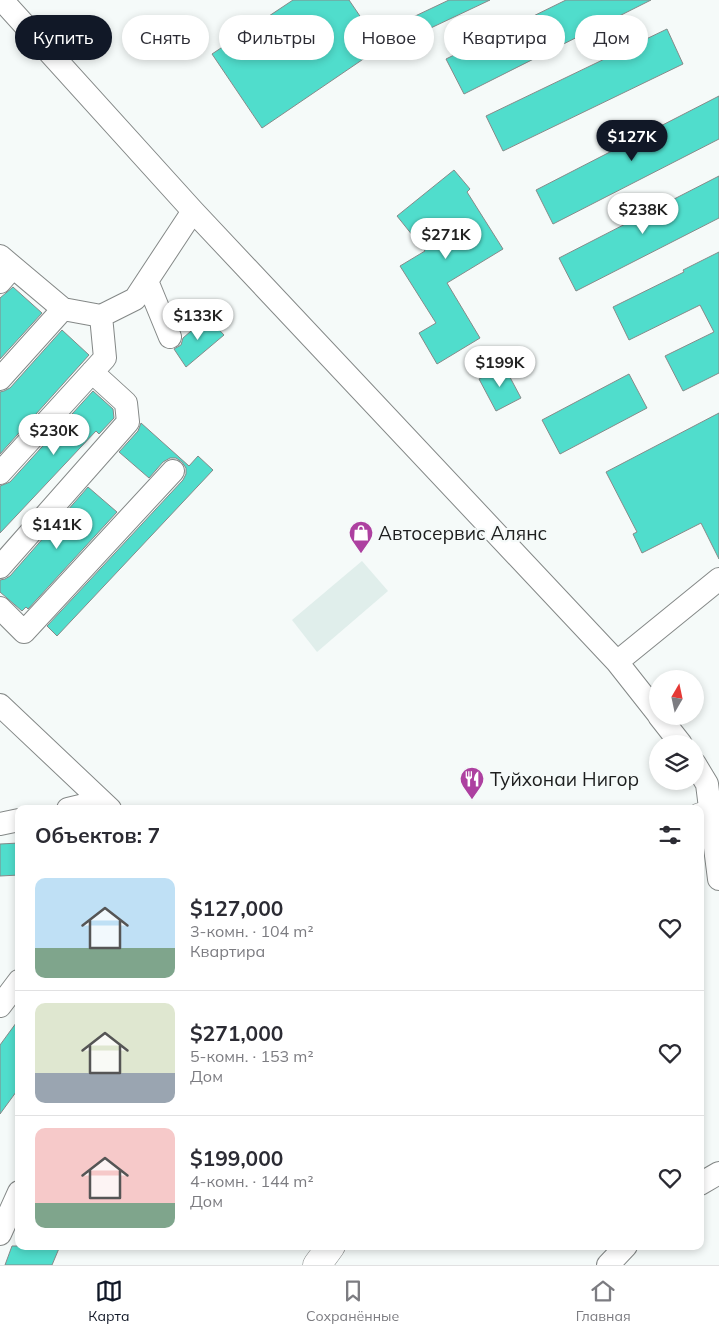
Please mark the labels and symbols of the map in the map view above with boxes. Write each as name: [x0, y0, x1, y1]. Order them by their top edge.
pin: $127K: [597, 120, 667, 162]
pin: $238K: [608, 192, 678, 235]
pin: $271K: [411, 218, 481, 260]
pin: $133K: [163, 298, 233, 341]
pin: $199K: [465, 346, 535, 388]
pin: $230K: [19, 414, 89, 456]
pin: $141K: [22, 508, 92, 550]
shop icon: Автосервис Алянс: [348, 520, 374, 554]
place label: Автосервис Алянс: [378, 521, 547, 545]
north arrow: [649, 670, 704, 725]
restaurant icon: Туйхонаи Нигор: [459, 766, 485, 800]
place label: Туйхонаи Нигор: [490, 767, 639, 791]

